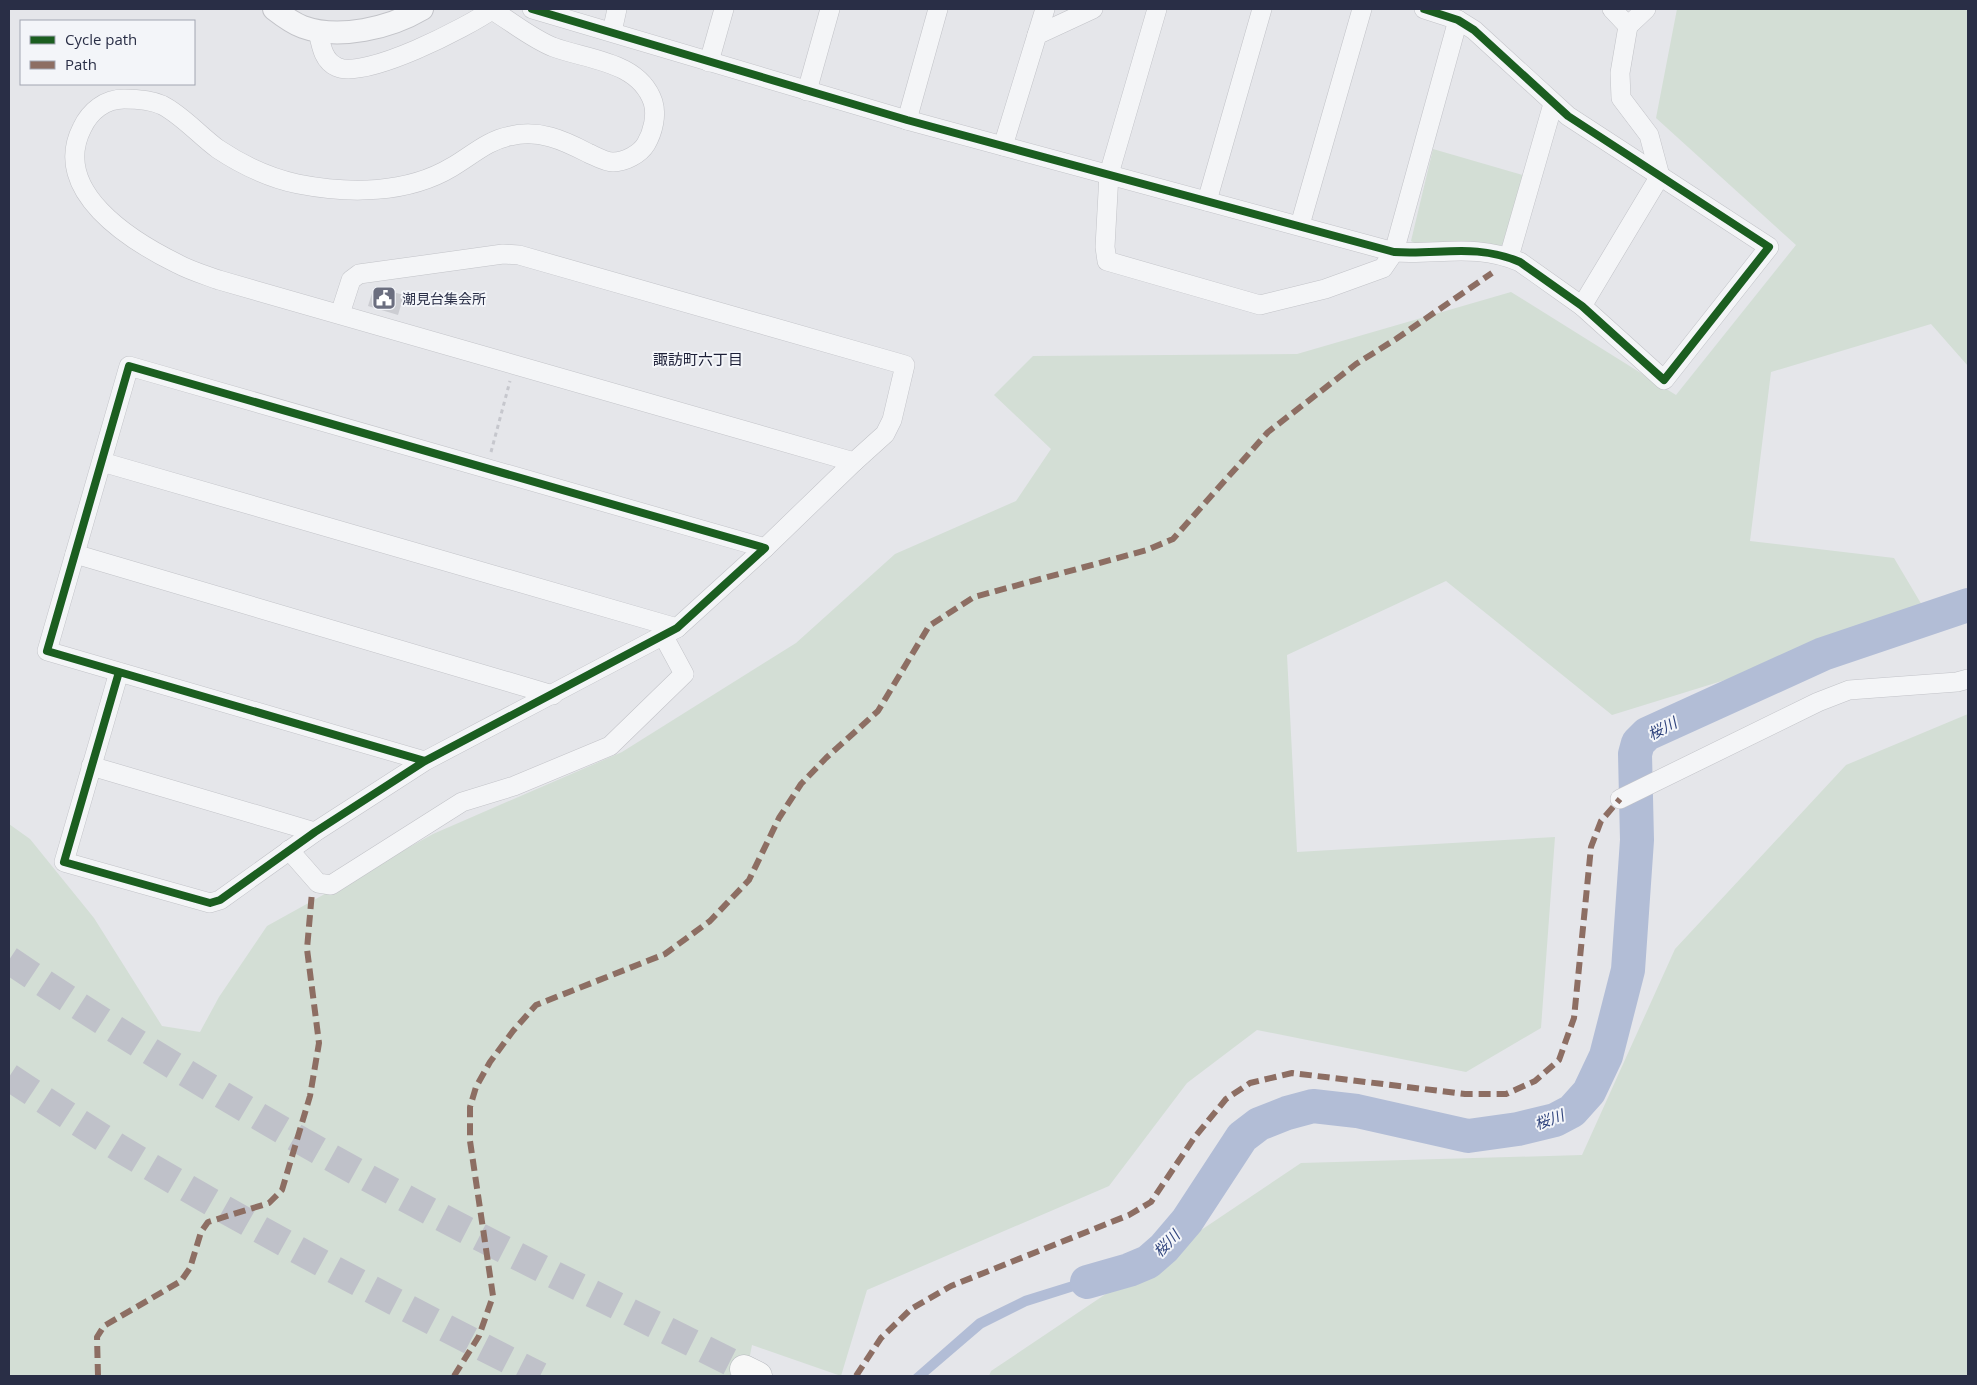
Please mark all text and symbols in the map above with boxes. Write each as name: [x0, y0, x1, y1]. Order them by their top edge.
legend: [20, 20, 195, 85]
text: Cycle path: [65, 29, 137, 49]
text: Path: [65, 54, 97, 74]
public building icon: 潮見台集会所: [371, 285, 397, 311]
place label: 潮見台集会所: [402, 289, 486, 308]
district label: 諏訪町六丁目: [653, 349, 743, 369]
water label: 桜川: [1644, 711, 1682, 744]
water label: 桜川: [1531, 1104, 1568, 1134]
water label: 桜川: [1148, 1224, 1185, 1261]

